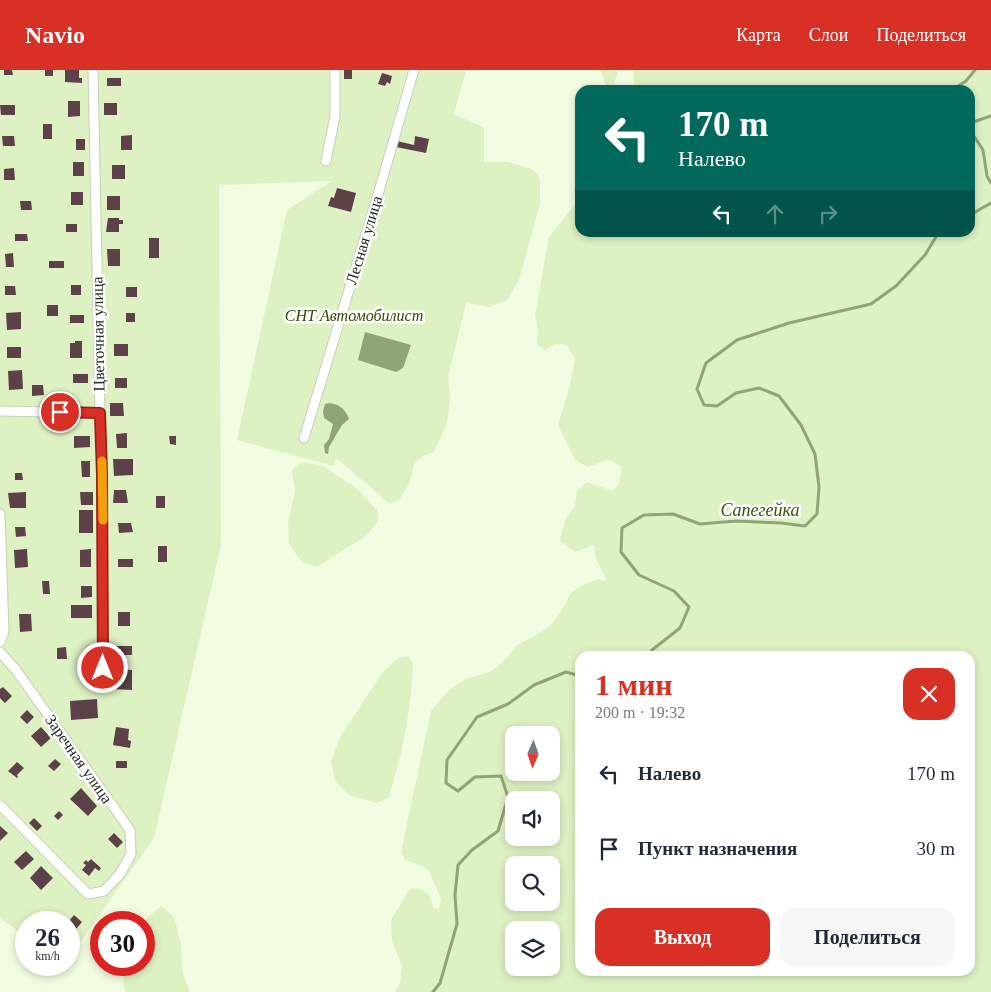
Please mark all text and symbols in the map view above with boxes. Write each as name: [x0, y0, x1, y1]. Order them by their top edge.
text: Navio: [25, 22, 85, 48]
text: Карта: [736, 25, 781, 45]
text: Слои: [809, 25, 848, 45]
text: Поделиться: [876, 25, 966, 45]
icon: left: [595, 105, 660, 170]
text: 170 m: [678, 105, 768, 144]
text: Налево: [678, 146, 746, 171]
street label: Лесная улица: [342, 194, 387, 287]
icon: left: [708, 200, 736, 228]
icon: ahead: [761, 200, 789, 228]
icon: right: [814, 200, 842, 228]
street label: Цветочная улица: [88, 276, 109, 392]
park label: СНТ Автомобилист: [285, 307, 423, 324]
pin: [39, 391, 81, 433]
icon: arrive: [46, 398, 74, 426]
water label: Сапегейка: [720, 500, 800, 520]
position arrow: [76, 641, 128, 693]
text: 1 мин: [595, 668, 673, 701]
button: close: [903, 668, 955, 720]
text: 200 m · 19:32: [595, 704, 685, 721]
street label: Заречная улица: [41, 711, 116, 807]
north arrow: [505, 726, 560, 781]
map controls: [505, 726, 560, 976]
icon: left: [595, 760, 623, 788]
text: Налево: [638, 763, 701, 784]
text: 170 m: [907, 763, 955, 784]
button: sound: [505, 791, 560, 846]
icon: arrive: [595, 835, 623, 863]
text: Пункт назначения: [638, 838, 797, 859]
text: 30 m: [916, 838, 955, 859]
button: search: [505, 856, 560, 911]
button: Выход: [595, 908, 770, 966]
button: Поделиться: [780, 908, 955, 966]
speed limit sign: 30: [90, 911, 155, 976]
button: layers: [505, 921, 560, 976]
text: 26: [35, 924, 60, 951]
text: km/h: [35, 949, 60, 963]

